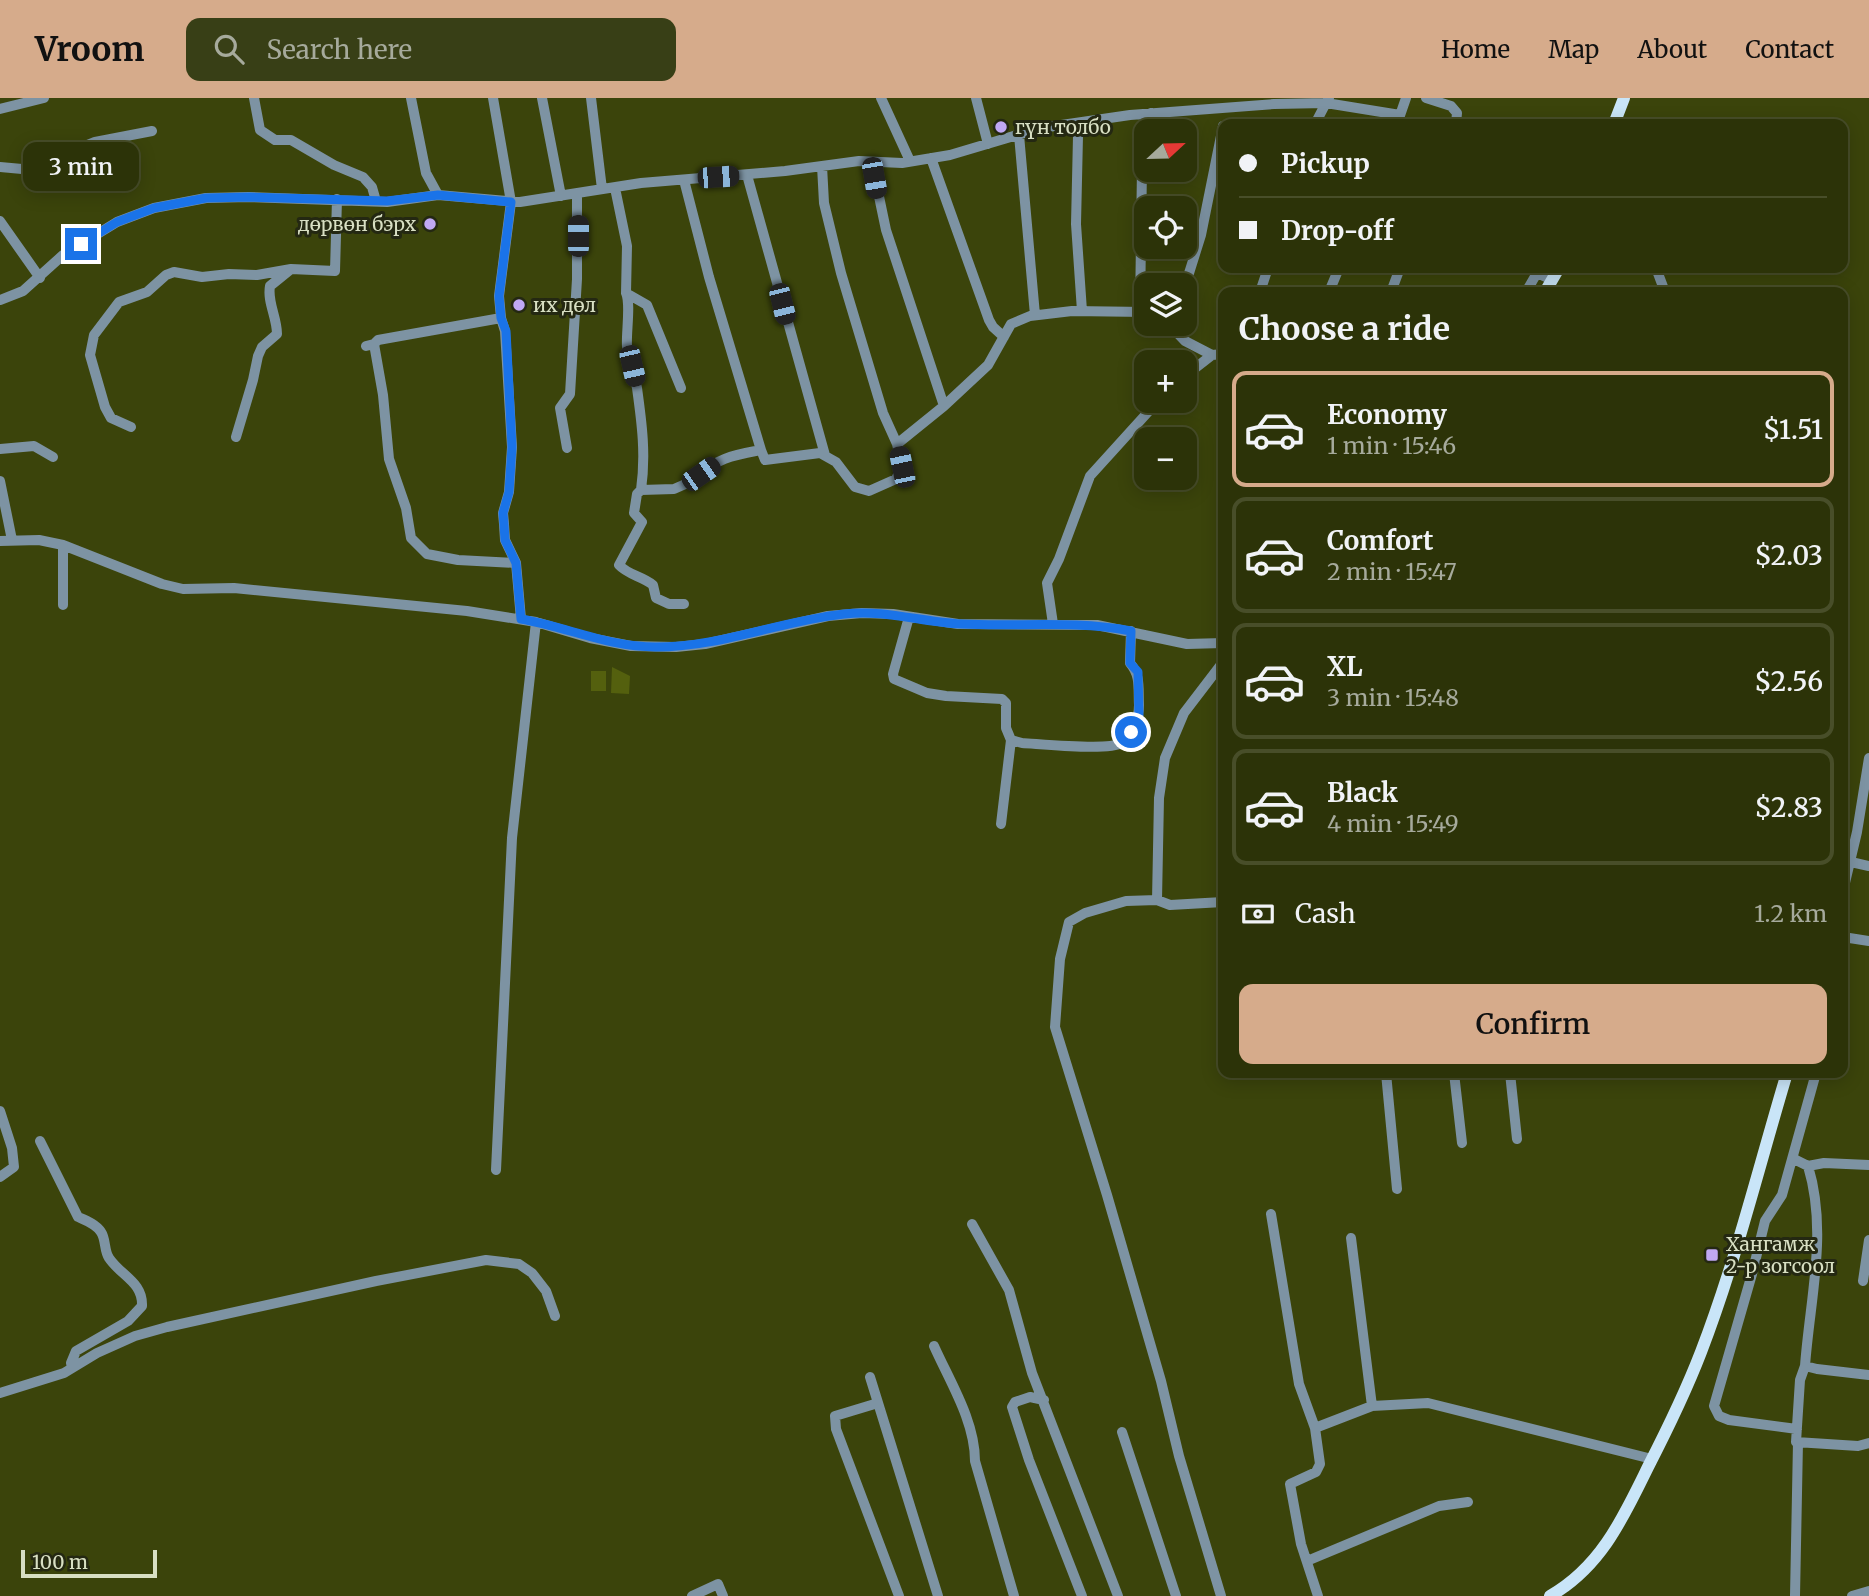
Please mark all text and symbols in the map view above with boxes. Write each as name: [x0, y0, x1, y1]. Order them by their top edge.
search box: [186, 18, 676, 81]
text: Vroom: [35, 29, 144, 70]
icon: search: [210, 30, 248, 68]
text: Search here: [266, 33, 412, 66]
text: Home: [1441, 34, 1510, 65]
text: Map: [1548, 34, 1599, 65]
text: About: [1637, 34, 1707, 65]
text: Contact: [1745, 34, 1834, 65]
place label: гүн толбо: [1015, 115, 1111, 139]
marker: гүн толбо: [993, 119, 1009, 135]
north arrow: [1134, 119, 1197, 182]
map controls: [1134, 119, 1197, 490]
callout: 3 min: [23, 142, 139, 192]
text: Pickup: [1281, 147, 1370, 180]
text: 3 min: [49, 152, 113, 181]
car: [861, 155, 888, 201]
car: [697, 165, 740, 189]
button: locate: [1134, 196, 1197, 259]
place label: дөрвөн бэрх: [297, 212, 417, 236]
text: Drop-off: [1281, 214, 1394, 247]
car: [568, 215, 589, 257]
marker: дөрвөн бэрх: [422, 216, 438, 232]
route end: [65, 228, 97, 260]
button: layers: [1134, 273, 1197, 336]
car: [767, 281, 798, 327]
place label: их дөл: [533, 293, 596, 317]
marker: их дөл: [511, 297, 527, 313]
text: Choose a ride: [1239, 309, 1450, 349]
car: [618, 343, 647, 389]
button: +: [1134, 350, 1197, 413]
icon: car: [1243, 398, 1306, 461]
text: Economy: [1327, 398, 1447, 431]
text: $1.51: [1763, 413, 1823, 446]
button: −: [1134, 427, 1197, 490]
text: 1 min · 15:46: [1327, 431, 1456, 460]
car: [888, 444, 917, 490]
car: [678, 453, 725, 495]
icon: car: [1243, 524, 1306, 587]
text: Comfort: [1327, 524, 1433, 557]
text: $2.03: [1754, 539, 1823, 572]
text: 2 min · 15:47: [1327, 557, 1457, 586]
icon: car: [1243, 650, 1306, 713]
text: XL: [1327, 650, 1363, 683]
text: $2.56: [1754, 665, 1823, 698]
text: 3 min · 15:48: [1327, 683, 1459, 712]
route start: [1115, 716, 1147, 748]
icon: car: [1243, 776, 1306, 839]
text: Black: [1327, 776, 1398, 809]
text: $2.83: [1755, 791, 1823, 824]
text: 4 min · 15:49: [1327, 809, 1459, 838]
icon: cash: [1239, 895, 1277, 933]
text: Cash: [1295, 897, 1356, 930]
text: 1.2 km: [1754, 899, 1827, 928]
button: Confirm: [1239, 984, 1827, 1064]
place label: Хангамж 2-р зогсоол: [1726, 1232, 1835, 1278]
marker: Хангамж 2-р зогсоол: [1704, 1247, 1720, 1263]
scale bar: [21, 1547, 158, 1579]
text: 100 m: [32, 1550, 88, 1574]

